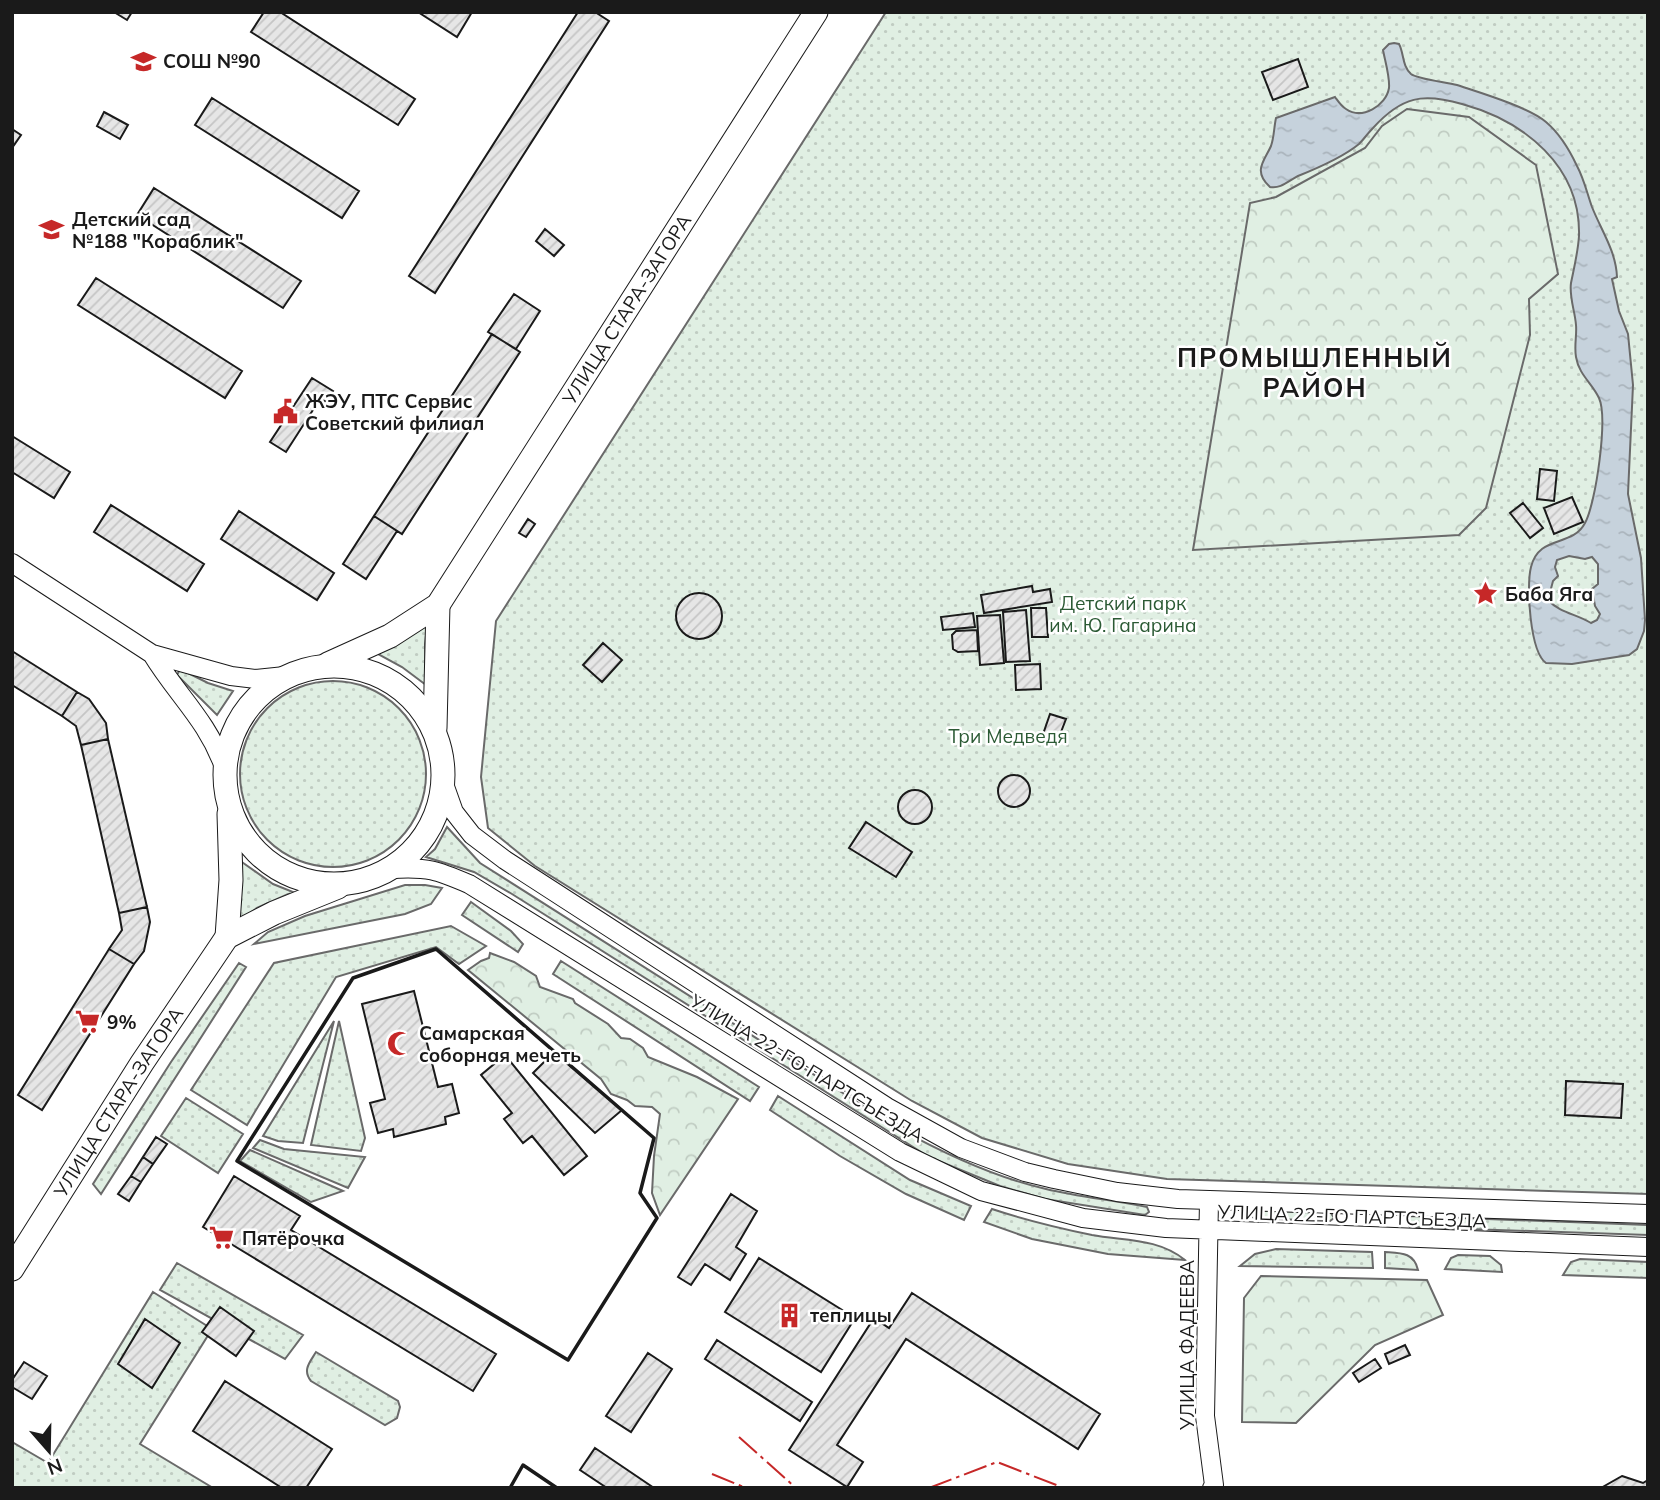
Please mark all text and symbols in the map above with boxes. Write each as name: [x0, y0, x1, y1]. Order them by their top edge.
school or university icon: СОШ №90: [129, 47, 157, 75]
place label: СОШ №90: [163, 49, 261, 73]
place label: Детский сад №188 "Кораблик": [72, 207, 244, 253]
street label: УЛИЦА СТАРА-ЗАГОРА: [556, 209, 696, 410]
school or university icon: Детский сад №188 "Кораблик": [38, 216, 66, 244]
district label: ПРОМЫШЛЕННЫЙ РАЙОН: [1177, 341, 1453, 404]
place label: ЖЭУ, ПТС Сервис Советский филиал: [305, 389, 484, 435]
public building icon: ЖЭУ, ПТС Сервис Советский филиал: [271, 398, 299, 426]
place icon: Баба Яга: [1471, 580, 1499, 608]
place label: Баба Яга: [1505, 582, 1593, 606]
park label: Детский парк им. Ю. Гагарина: [1049, 591, 1197, 637]
park label: Три Медведя: [948, 724, 1068, 748]
street label: УЛИЦА 22-ГО ПАРТСЪЕЗДА: [685, 988, 928, 1148]
street label: УЛИЦА СТАРА-ЗАГОРА: [48, 1002, 188, 1202]
supermarket icon: 9%: [73, 1008, 101, 1036]
place label: 9%: [107, 1010, 136, 1034]
place label: Самарская соборная мечеть: [419, 1021, 581, 1067]
mosque icon: Самарская соборная мечеть: [385, 1030, 413, 1058]
street label: УЛИЦА 22-ГО ПАРТСЪЕЗДА: [1216, 1199, 1487, 1233]
supermarket icon: Пятёрочка: [208, 1224, 236, 1252]
place label: Пятёрочка: [242, 1226, 345, 1250]
street label: УЛИЦА ФАДЕЕВА: [1175, 1260, 1199, 1431]
building icon: теплицы: [776, 1301, 804, 1329]
place label: теплицы: [810, 1303, 892, 1327]
north arrow: [14, 1416, 84, 1486]
text: N: [44, 1453, 66, 1481]

